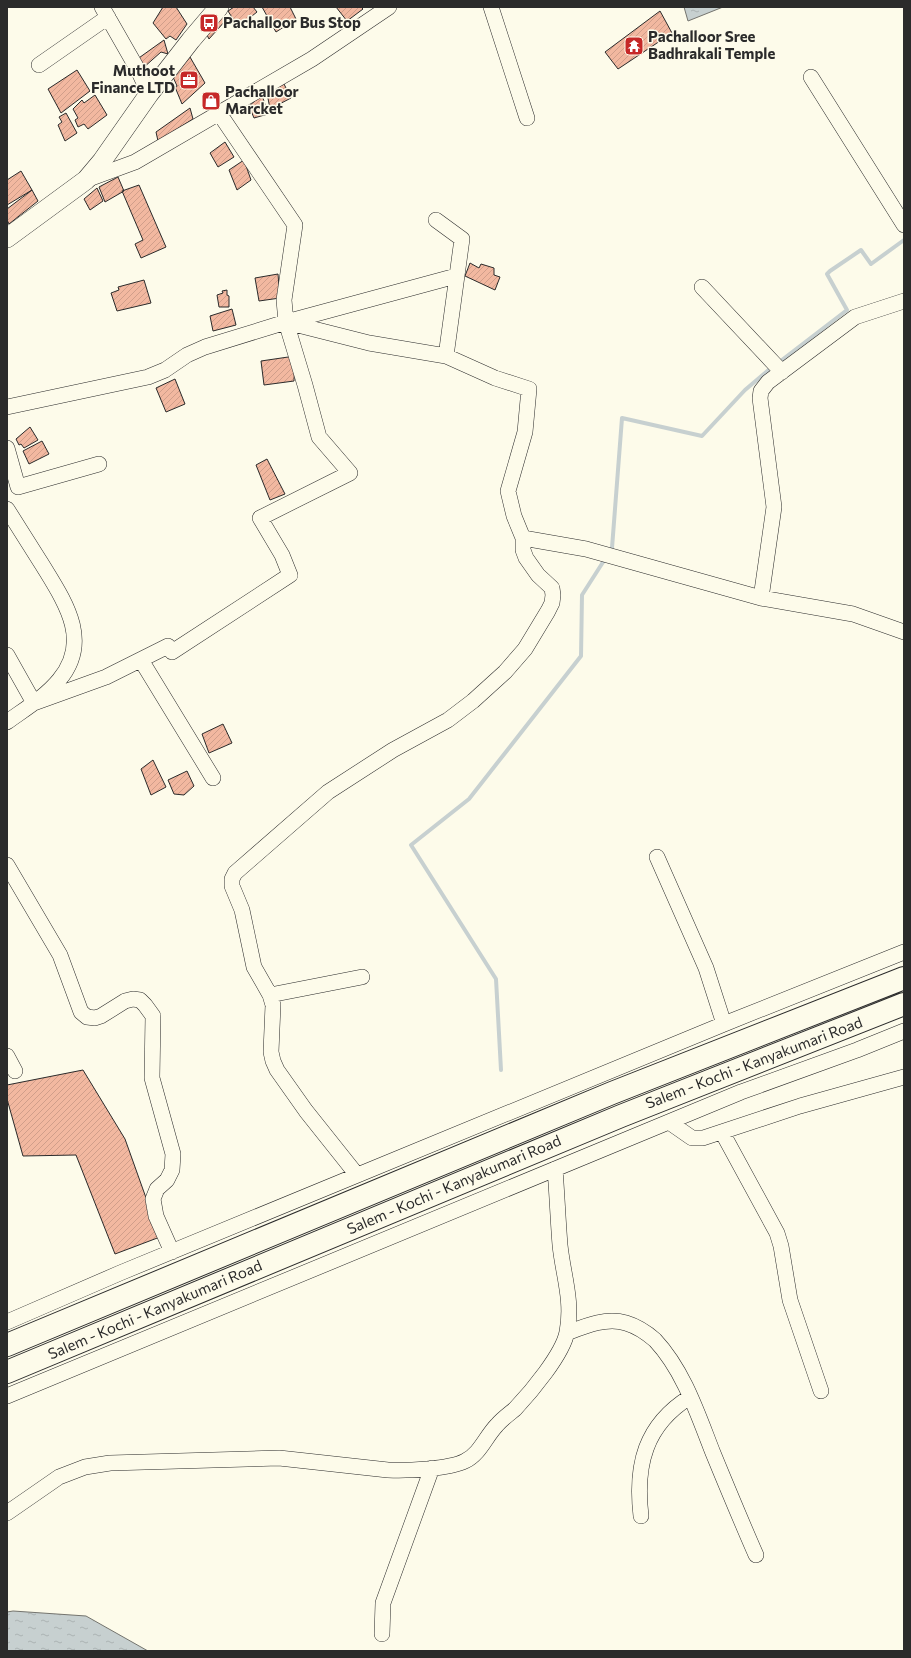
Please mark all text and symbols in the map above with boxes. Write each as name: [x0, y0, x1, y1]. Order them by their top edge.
bus stop icon: Pachalloor Bus Stop: [198, 12, 220, 34]
place label: Pachalloor Bus Stop: [223, 13, 361, 31]
place label: Pachalloor Sree Badhrakali Temple: [648, 27, 775, 62]
temple icon: Pachalloor Sree Badhrakali Temple: [623, 35, 645, 57]
place label: Muthoot Finance LTD: [91, 61, 175, 96]
office icon: Muthoot Finance LTD: [178, 69, 200, 91]
place label: Pachalloor Marcket: [225, 82, 299, 117]
shop icon: Pachalloor Marcket: [200, 90, 222, 112]
street label: Salem - Kochi - Kanyakumari Road: [643, 1012, 865, 1112]
street label: Salem - Kochi - Kanyakumari Road: [344, 1131, 563, 1237]
street label: Salem - Kochi - Kanyakumari Road: [45, 1256, 264, 1362]

